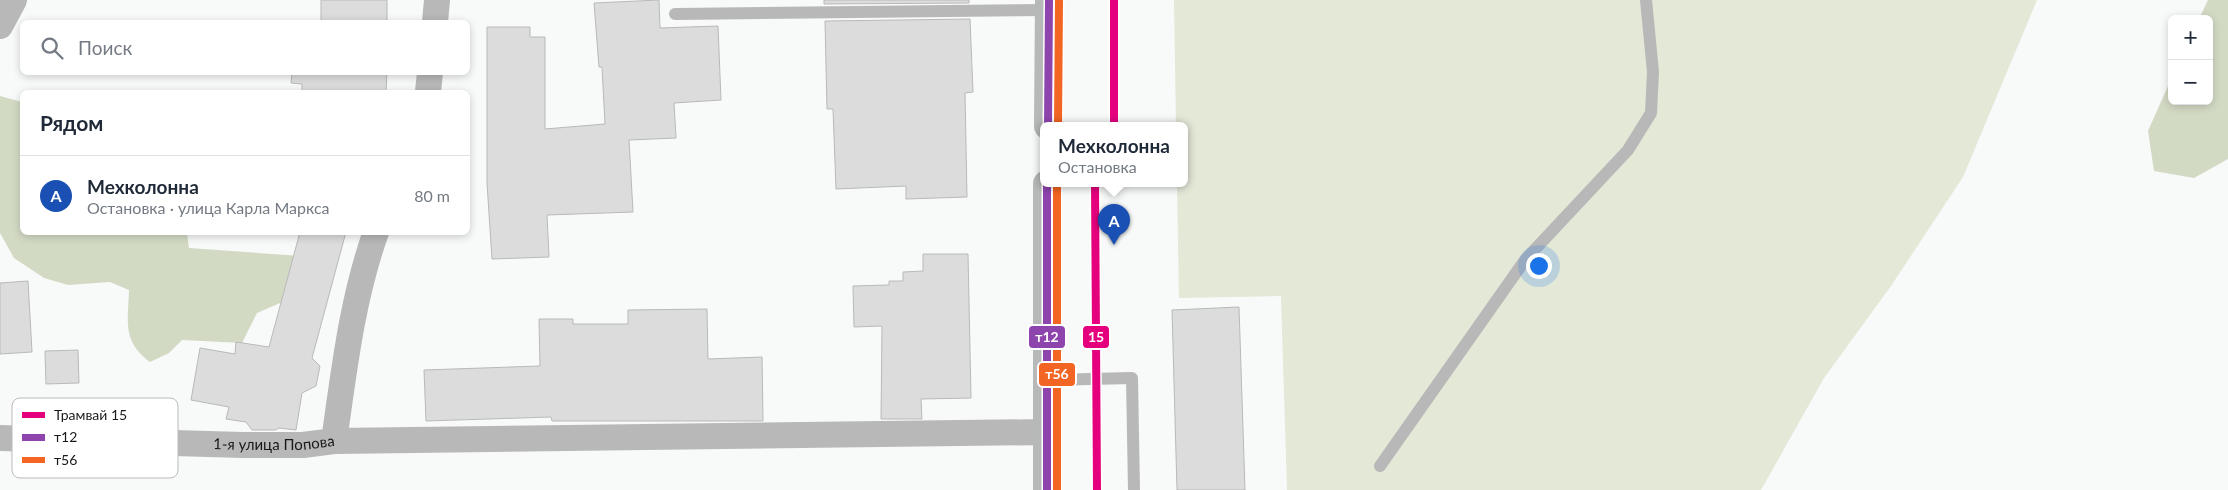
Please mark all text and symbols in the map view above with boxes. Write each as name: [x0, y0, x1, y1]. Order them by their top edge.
map controls: [2168, 15, 2213, 105]
button: +: [2168, 15, 2213, 60]
search box: [20, 20, 470, 75]
icon: search: [38, 34, 66, 62]
text: Поиск: [78, 36, 132, 59]
button: −: [2168, 60, 2213, 105]
text: Рядом: [40, 110, 103, 135]
popup: [1040, 122, 1188, 187]
text: Мехколонна: [1058, 134, 1170, 157]
text: Остановка: [1058, 157, 1137, 176]
text: Мехколонна: [87, 175, 199, 198]
text: A: [50, 186, 62, 205]
text: 80 m: [414, 186, 450, 205]
text: Остановка · улица Карла Маркса: [87, 198, 330, 217]
pin: A: [1098, 204, 1130, 245]
your location: [1526, 253, 1552, 279]
line badge: т12: [1028, 325, 1066, 349]
line badge: 15: [1082, 325, 1110, 349]
text: т12: [1035, 328, 1059, 345]
text: 15: [1088, 328, 1104, 345]
line badge: т56: [1038, 362, 1076, 387]
text: т56: [1045, 365, 1069, 382]
legend: [12, 398, 178, 478]
text: Трамвай 15: [54, 406, 127, 423]
text: т12: [54, 428, 77, 445]
street label: 1-я улица Попова: [213, 431, 335, 453]
text: т56: [54, 451, 77, 468]

